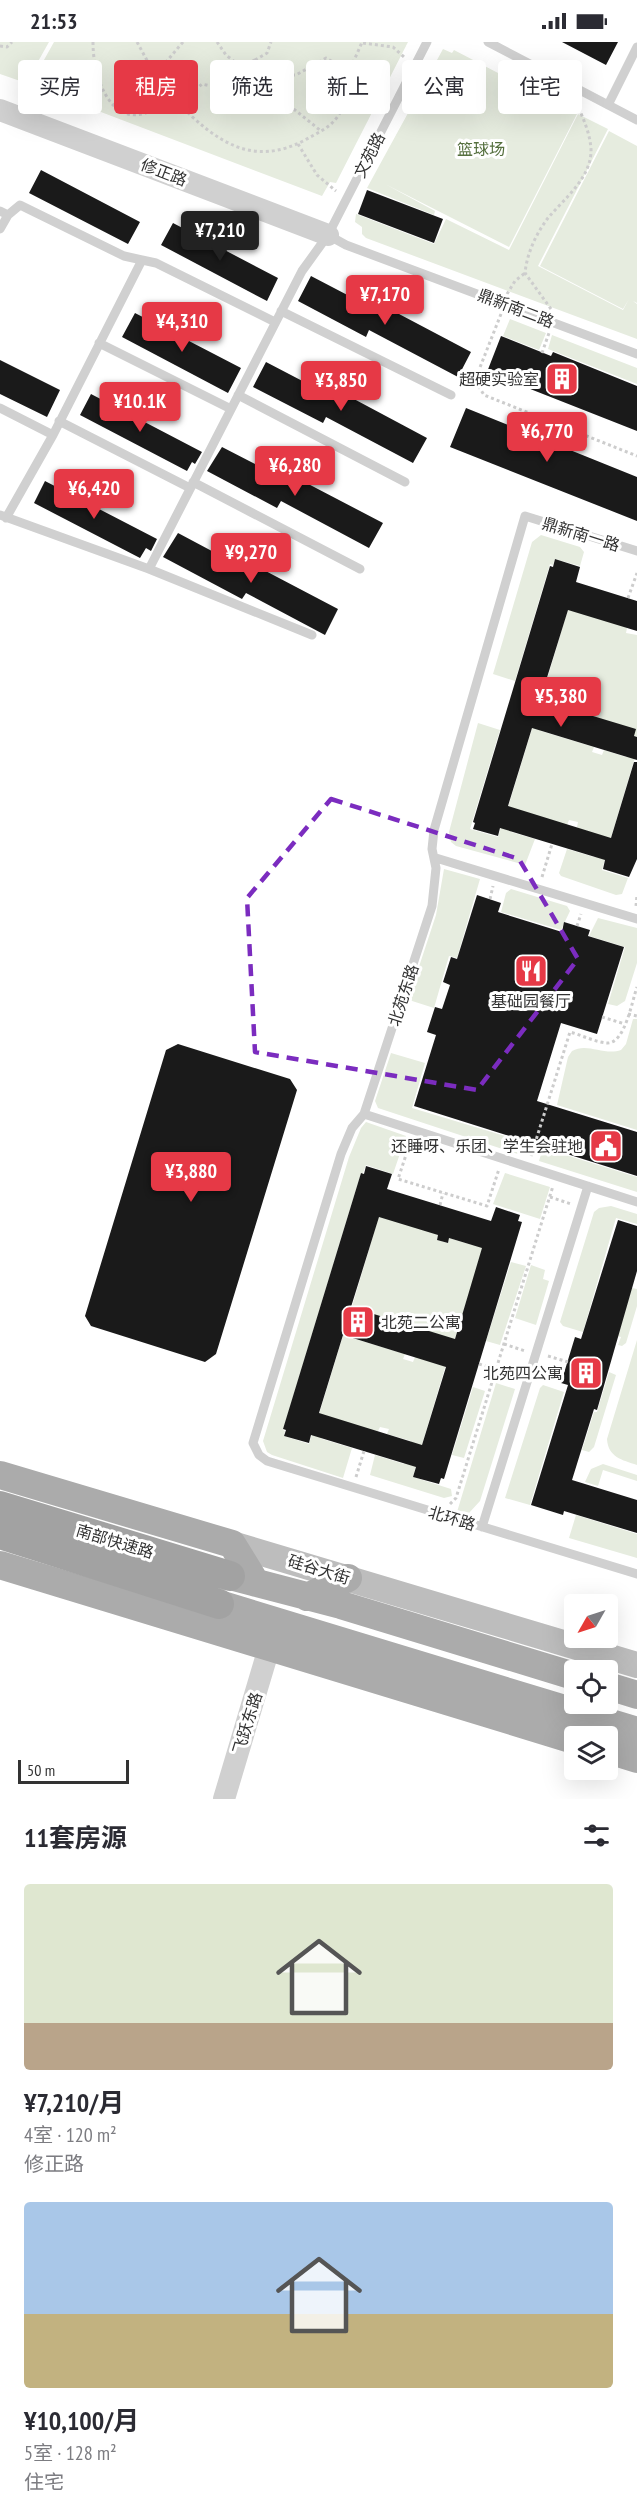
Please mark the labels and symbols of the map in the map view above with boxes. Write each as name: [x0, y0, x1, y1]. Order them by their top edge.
street label: 文苑路: [349, 129, 389, 181]
park label: 篮球场: [457, 139, 505, 159]
street label: 修正路: [138, 154, 190, 190]
pin: ¥7,210: [171, 211, 269, 262]
pin: ¥7,170: [336, 275, 434, 326]
street label: 鼎新南二路: [475, 284, 557, 332]
pin: ¥4,310: [133, 302, 231, 353]
pin: ¥3,850: [292, 361, 390, 412]
building icon: 超硬实验室: [544, 361, 580, 397]
place label: 超硬实验室: [459, 369, 539, 389]
pin: ¥10.1K: [91, 382, 189, 433]
pin: ¥6,770: [498, 412, 596, 463]
pin: ¥6,280: [246, 446, 344, 497]
pin: ¥6,420: [45, 469, 143, 520]
street label: 鼎新南一路: [540, 513, 622, 555]
pin: ¥9,270: [202, 533, 300, 584]
pin: ¥5,380: [512, 677, 610, 728]
restaurant icon: 基础园餐厅: [513, 953, 549, 989]
street label: 北苑东路: [384, 961, 422, 1029]
place label: 基础园餐厅: [491, 991, 571, 1011]
public building icon: 还睡呀、乐团、学生会驻地: [588, 1128, 624, 1164]
place label: 还睡呀、乐团、学生会驻地: [391, 1136, 583, 1156]
pin: ¥3,880: [142, 1152, 240, 1203]
building icon: 北苑二公寓: [340, 1304, 376, 1340]
place label: 北苑二公寓: [381, 1312, 461, 1332]
building icon: 北苑四公寓: [568, 1355, 604, 1391]
place label: 北苑四公寓: [483, 1363, 563, 1383]
street label: 北环路: [426, 1501, 478, 1535]
street label: 南部快速路: [74, 1520, 156, 1562]
street label: 硅谷大街: [285, 1550, 353, 1588]
north arrow: [564, 1594, 618, 1648]
street label: 飞跃东路: [228, 1689, 266, 1757]
scale bar: [18, 1757, 129, 1784]

